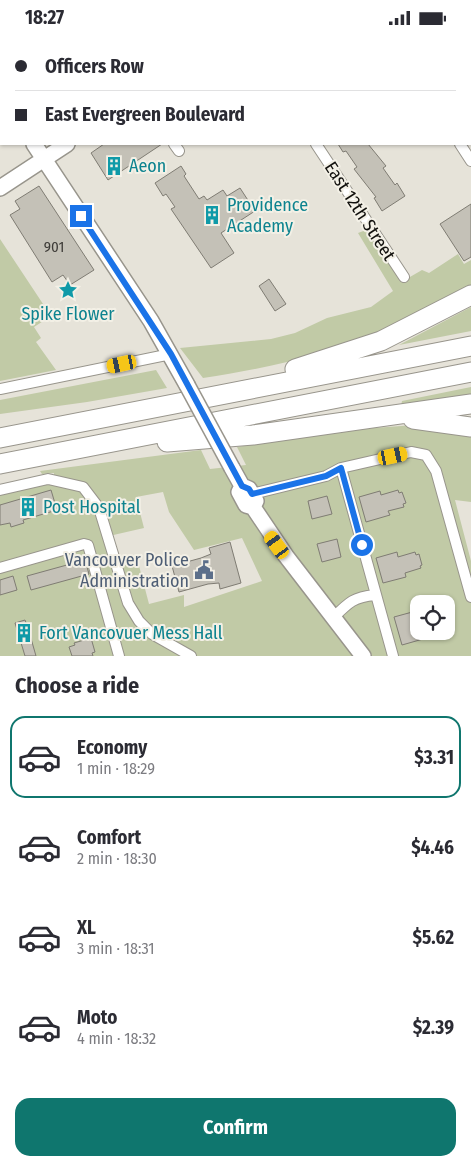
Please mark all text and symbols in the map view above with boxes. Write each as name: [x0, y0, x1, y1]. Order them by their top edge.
text: 18:27: [25, 6, 64, 29]
text: Officers Row: [45, 55, 144, 78]
text: East Evergreen Boulevard: [45, 103, 245, 126]
building icon: Aeon: [103, 155, 125, 177]
place label: Aeon: [129, 155, 166, 177]
street label: East 12th Street: [320, 157, 400, 265]
place label: Providence Academy: [227, 194, 308, 237]
building icon: Providence Academy: [201, 204, 223, 226]
route end: [70, 205, 92, 227]
house number: 901: [44, 238, 64, 256]
place icon: Spike Flower: [57, 279, 79, 301]
place label: Spike Flower: [21, 303, 115, 325]
car: [105, 354, 138, 374]
car: [376, 446, 409, 466]
building icon: Post Hospital: [17, 496, 39, 518]
place label: Post Hospital: [43, 496, 141, 518]
car: [262, 528, 291, 562]
route start: [351, 534, 373, 556]
place label: Vancouver Police Administration: [65, 549, 189, 592]
public building icon: Vancouver Police Administration: [193, 559, 215, 581]
map controls: [410, 595, 455, 640]
button: locate: [410, 595, 455, 640]
building icon: Fort Vancovuer Mess Hall: [13, 622, 35, 644]
place label: Fort Vancovuer Mess Hall: [39, 622, 223, 644]
text: Choose a ride: [15, 672, 139, 699]
icon: car: [17, 735, 62, 780]
text: Economy: [77, 736, 147, 759]
text: $3.31: [414, 746, 454, 769]
text: 1 min · 18:29: [77, 759, 155, 778]
icon: car: [17, 825, 62, 870]
text: Comfort: [77, 826, 141, 849]
text: $4.46: [411, 836, 454, 859]
text: 2 min · 18:30: [77, 849, 157, 868]
icon: car: [17, 915, 62, 960]
text: XL: [77, 916, 96, 939]
text: $5.62: [412, 926, 454, 949]
text: 3 min · 18:31: [77, 939, 155, 958]
icon: car: [17, 1005, 62, 1050]
text: Moto: [77, 1006, 117, 1029]
text: $2.39: [413, 1016, 454, 1039]
text: 4 min · 18:32: [77, 1029, 156, 1048]
button: Confirm: [15, 1098, 456, 1156]

